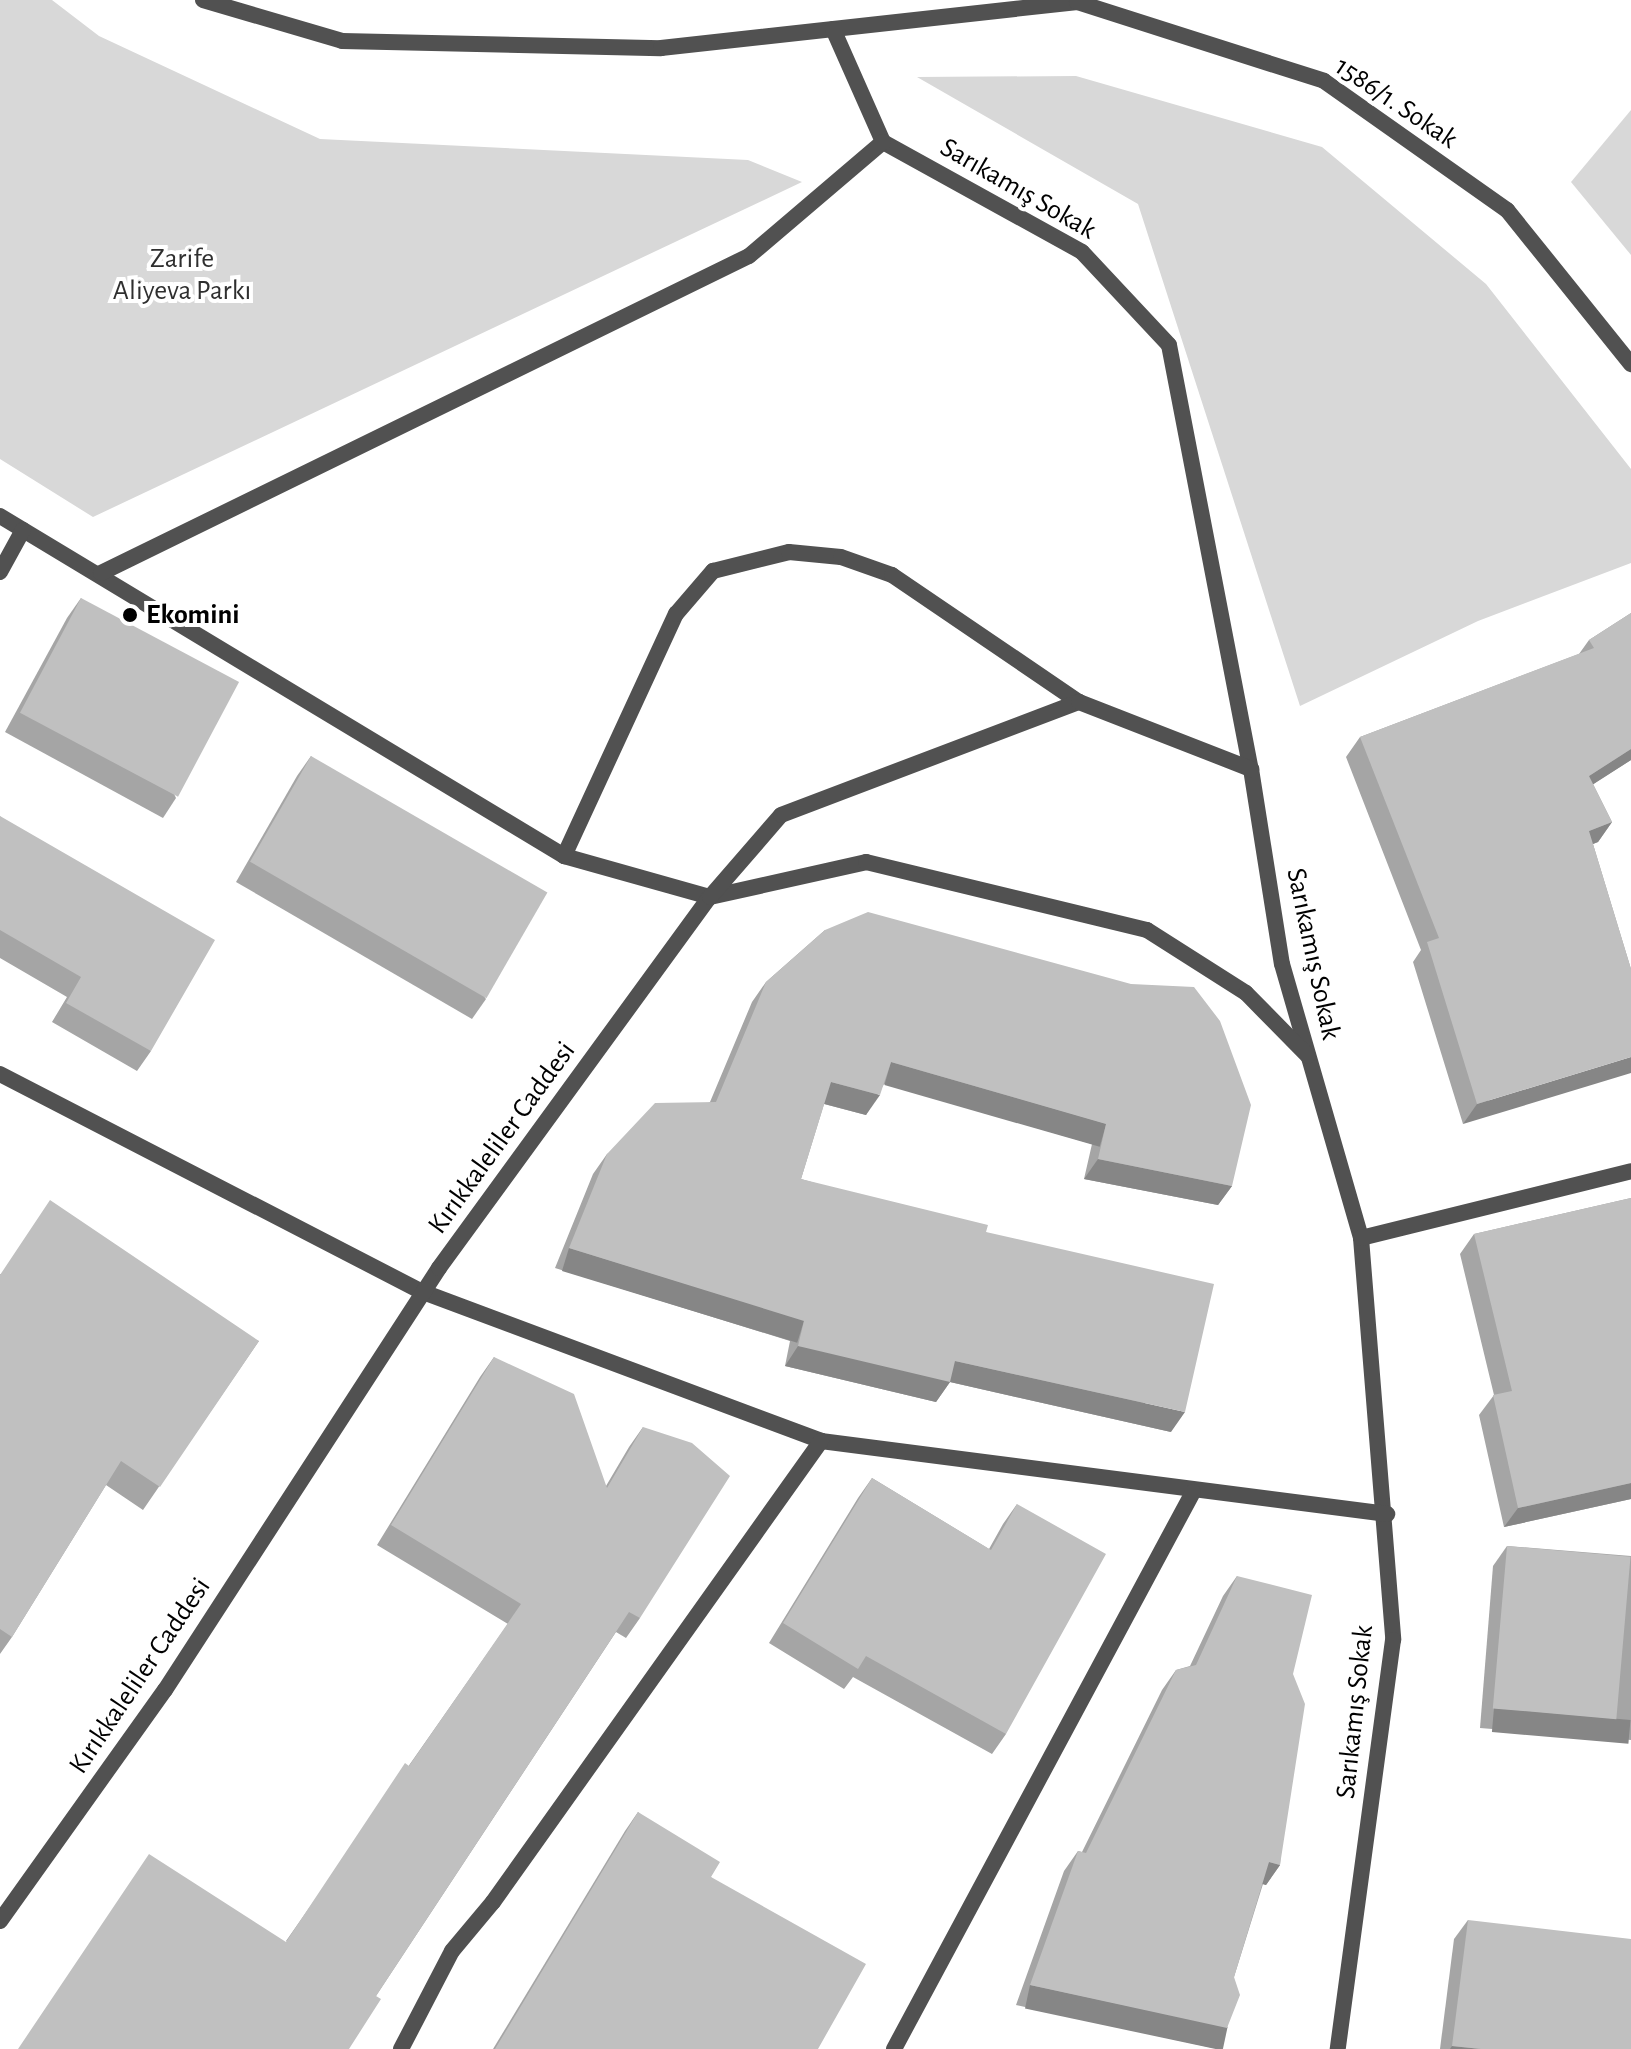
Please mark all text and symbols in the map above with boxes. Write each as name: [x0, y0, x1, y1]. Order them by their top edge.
street label: 1586/1. Sokak: [1328, 50, 1464, 156]
street label: Sarıkamış Sokak: [934, 131, 1102, 247]
park label: Zarife Aliyeva Parkı: [113, 242, 251, 308]
place label: Ekomini: [146, 598, 240, 632]
marker: Ekomini: [121, 606, 139, 624]
street label: Sarıkamış Sokak: [1278, 865, 1348, 1043]
street label: Kırıkkaleliler Caddesi: [421, 1035, 583, 1241]
street label: Kırıkkaleliler Caddesi: [62, 1572, 218, 1780]
street label: Sarıkamış Sokak: [1329, 1623, 1381, 1801]

